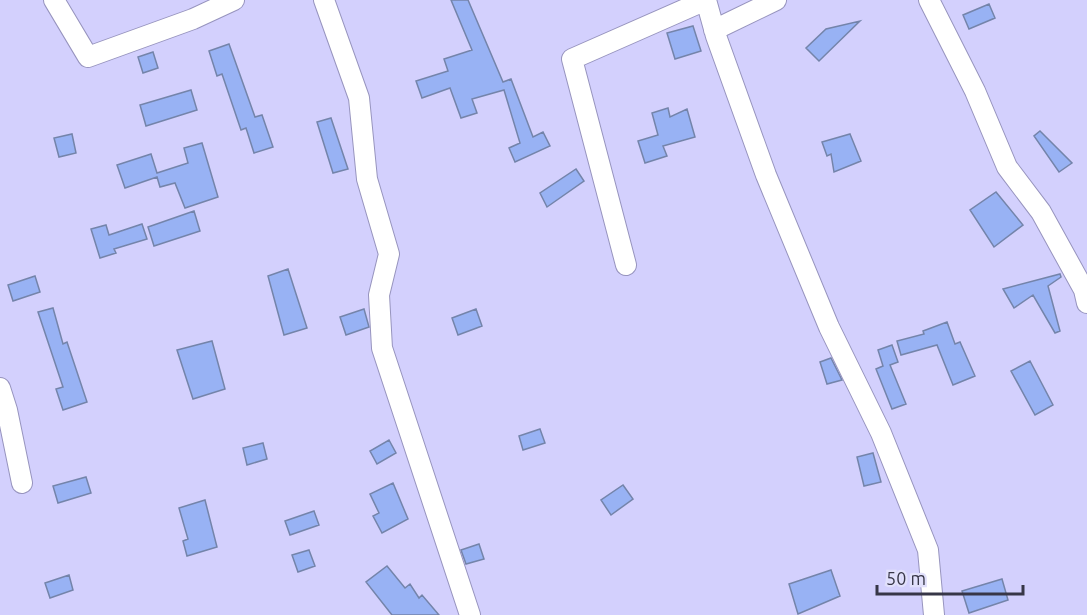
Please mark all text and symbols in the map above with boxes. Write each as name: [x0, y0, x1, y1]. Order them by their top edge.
scale bar: [877, 558, 1022, 596]
text: 50 m: [886, 568, 926, 588]

